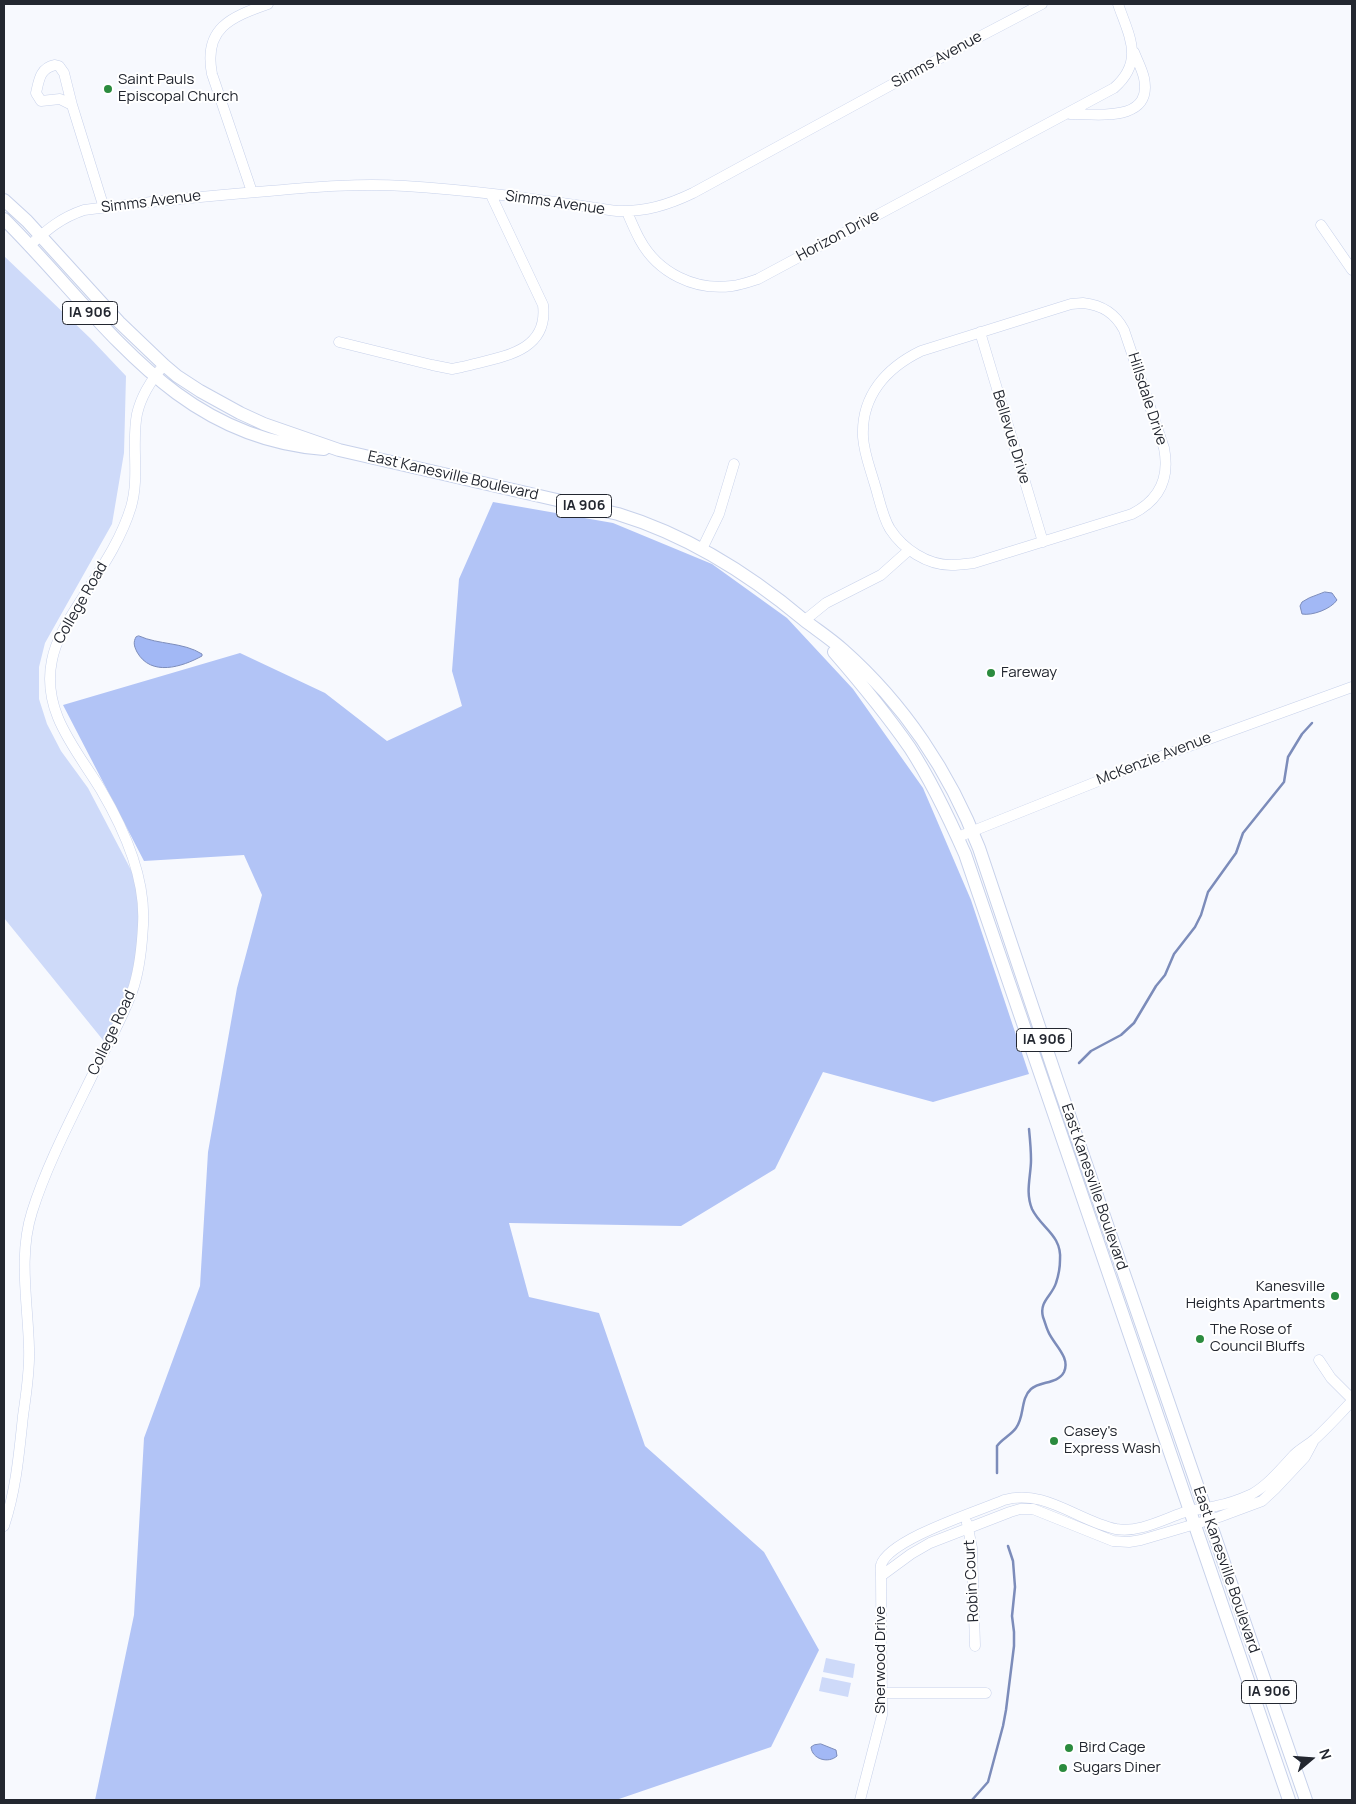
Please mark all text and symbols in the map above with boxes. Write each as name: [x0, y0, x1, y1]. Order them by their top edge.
street label: Simms Avenue: [889, 28, 985, 92]
place label: Saint Pauls Episcopal Church: [118, 71, 238, 106]
marker: Saint Pauls Episcopal Church: [102, 83, 114, 95]
street label: Simms Avenue: [100, 187, 202, 217]
street label: Simms Avenue: [504, 187, 606, 219]
street label: Horizon Drive: [793, 207, 883, 265]
road number: IA 906: [62, 302, 118, 324]
street label: Hillsdale Drive: [1124, 350, 1170, 448]
street label: Bellevue Drive: [988, 388, 1034, 486]
street label: East Kanesville Boulevard: [366, 448, 540, 504]
road number: IA 906: [556, 494, 612, 518]
street label: College Road: [50, 559, 112, 647]
place label: Fareway: [1001, 664, 1057, 682]
marker: Fareway: [985, 667, 997, 679]
street label: McKenzie Avenue: [1094, 729, 1214, 789]
street label: College Road: [84, 988, 140, 1078]
road number: IA 906: [1016, 1028, 1072, 1052]
street label: East Kanesville Boulevard: [1057, 1101, 1131, 1273]
place label: Kanesville Heights Apartments: [1186, 1278, 1325, 1313]
marker: Kanesville Heights Apartments: [1329, 1290, 1341, 1302]
place label: The Rose of Council Bluffs: [1210, 1321, 1305, 1356]
marker: The Rose of Council Bluffs: [1194, 1333, 1206, 1345]
place label: Casey's Express Wash: [1064, 1423, 1161, 1458]
marker: Casey's Express Wash: [1048, 1435, 1060, 1447]
street label: East Kanesville Boulevard: [1189, 1484, 1263, 1656]
street label: Robin Court: [961, 1539, 983, 1623]
street label: Sherwood Drive: [872, 1606, 890, 1714]
road number: IA 906: [1242, 1680, 1296, 1704]
north arrow: [1286, 1734, 1336, 1784]
place label: Bird Cage: [1079, 1739, 1146, 1757]
marker: Bird Cage: [1063, 1742, 1075, 1754]
text: N: [1315, 1746, 1336, 1762]
place label: Sugars Diner: [1073, 1759, 1161, 1777]
marker: Sugars Diner: [1057, 1762, 1069, 1774]

